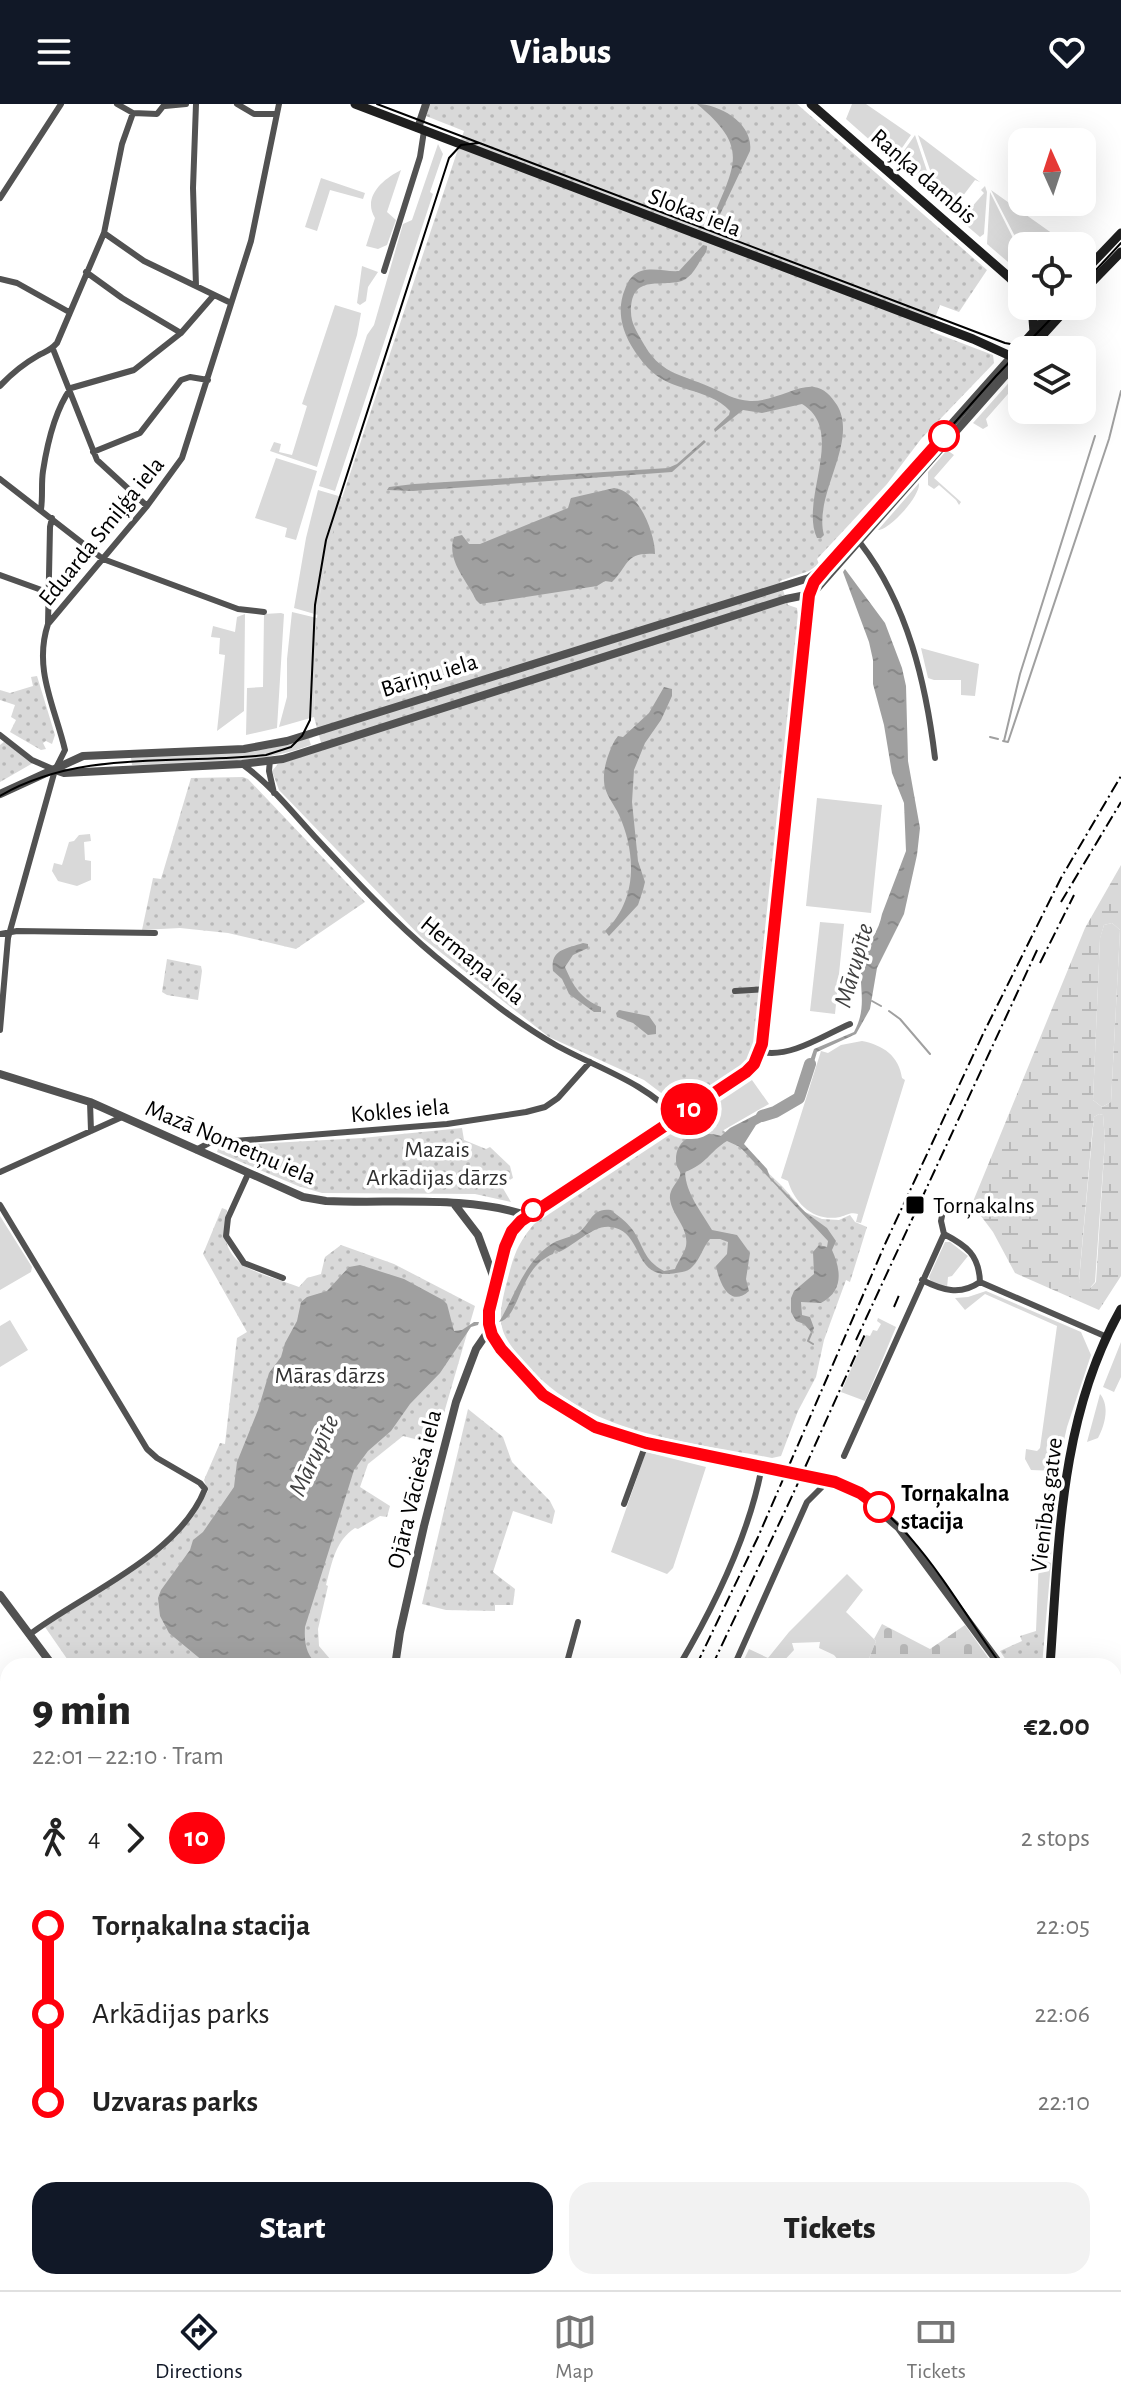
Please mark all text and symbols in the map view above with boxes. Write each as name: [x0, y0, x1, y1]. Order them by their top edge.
icon: menu: [32, 30, 76, 74]
icon: heart: [1045, 30, 1089, 74]
text: Viabus: [510, 34, 611, 70]
street label: Raņķa dambis: [865, 125, 981, 230]
north arrow: [1008, 128, 1096, 216]
map controls: [1008, 128, 1096, 424]
street label: Slokas iela: [645, 184, 744, 242]
button: locate: [1008, 232, 1096, 320]
button: layers: [1008, 336, 1096, 424]
unlabelled marker: [929, 421, 959, 451]
street label: Eduarda Smiļģa iela: [35, 453, 170, 611]
street label: Bāriņu iela: [378, 650, 481, 703]
street label: Hermaņa iela: [415, 912, 529, 1011]
water label: Mārupīte: [830, 920, 878, 1010]
line badge: 10: [653, 1083, 725, 1135]
street label: Kokles iela: [350, 1095, 450, 1127]
text: 10: [677, 1095, 701, 1123]
street label: Mazā Nometņu iela: [141, 1096, 319, 1191]
park label: Mazais Arkādijas dārzs: [366, 1138, 508, 1190]
marker: Torņakalns: [904, 1194, 926, 1216]
place label: Torņakalns: [933, 1194, 1035, 1219]
unlabelled marker: [522, 1199, 544, 1221]
park label: Māras dārzs: [275, 1364, 385, 1388]
street label: Ojāra Vācieša iela: [384, 1407, 446, 1571]
water label: Mārupīte: [284, 1411, 344, 1500]
street label: Vienības gatve: [1027, 1436, 1067, 1574]
place label: Torņakalna stacija: [901, 1482, 1009, 1534]
marker: Torņakalna stacija: [864, 1492, 894, 1522]
text: 9 min: [32, 1689, 131, 1733]
text: €2.00: [1024, 1711, 1090, 1741]
text: 22:01 – 22:10 · Tram: [32, 1743, 224, 1769]
icon: walk: [32, 1816, 76, 1860]
icon: forward: [113, 1816, 157, 1860]
text: 10: [185, 1824, 209, 1852]
text: 4: [88, 1825, 101, 1851]
text: 2 stops: [1021, 1825, 1090, 1851]
text: Torņakalna stacija: [92, 1911, 311, 1941]
text: 22:05: [1036, 1913, 1090, 1939]
text: Arkādijas parks: [92, 1999, 270, 2029]
text: 22:06: [1034, 2001, 1090, 2027]
text: Uzvaras parks: [92, 2087, 258, 2117]
text: 22:10: [1038, 2089, 1090, 2115]
button: Start: [32, 2182, 553, 2274]
button: Tickets: [569, 2182, 1090, 2274]
tab: Directions: [155, 2310, 243, 2384]
tab: Map: [553, 2310, 597, 2384]
tab: Tickets: [906, 2310, 966, 2384]

